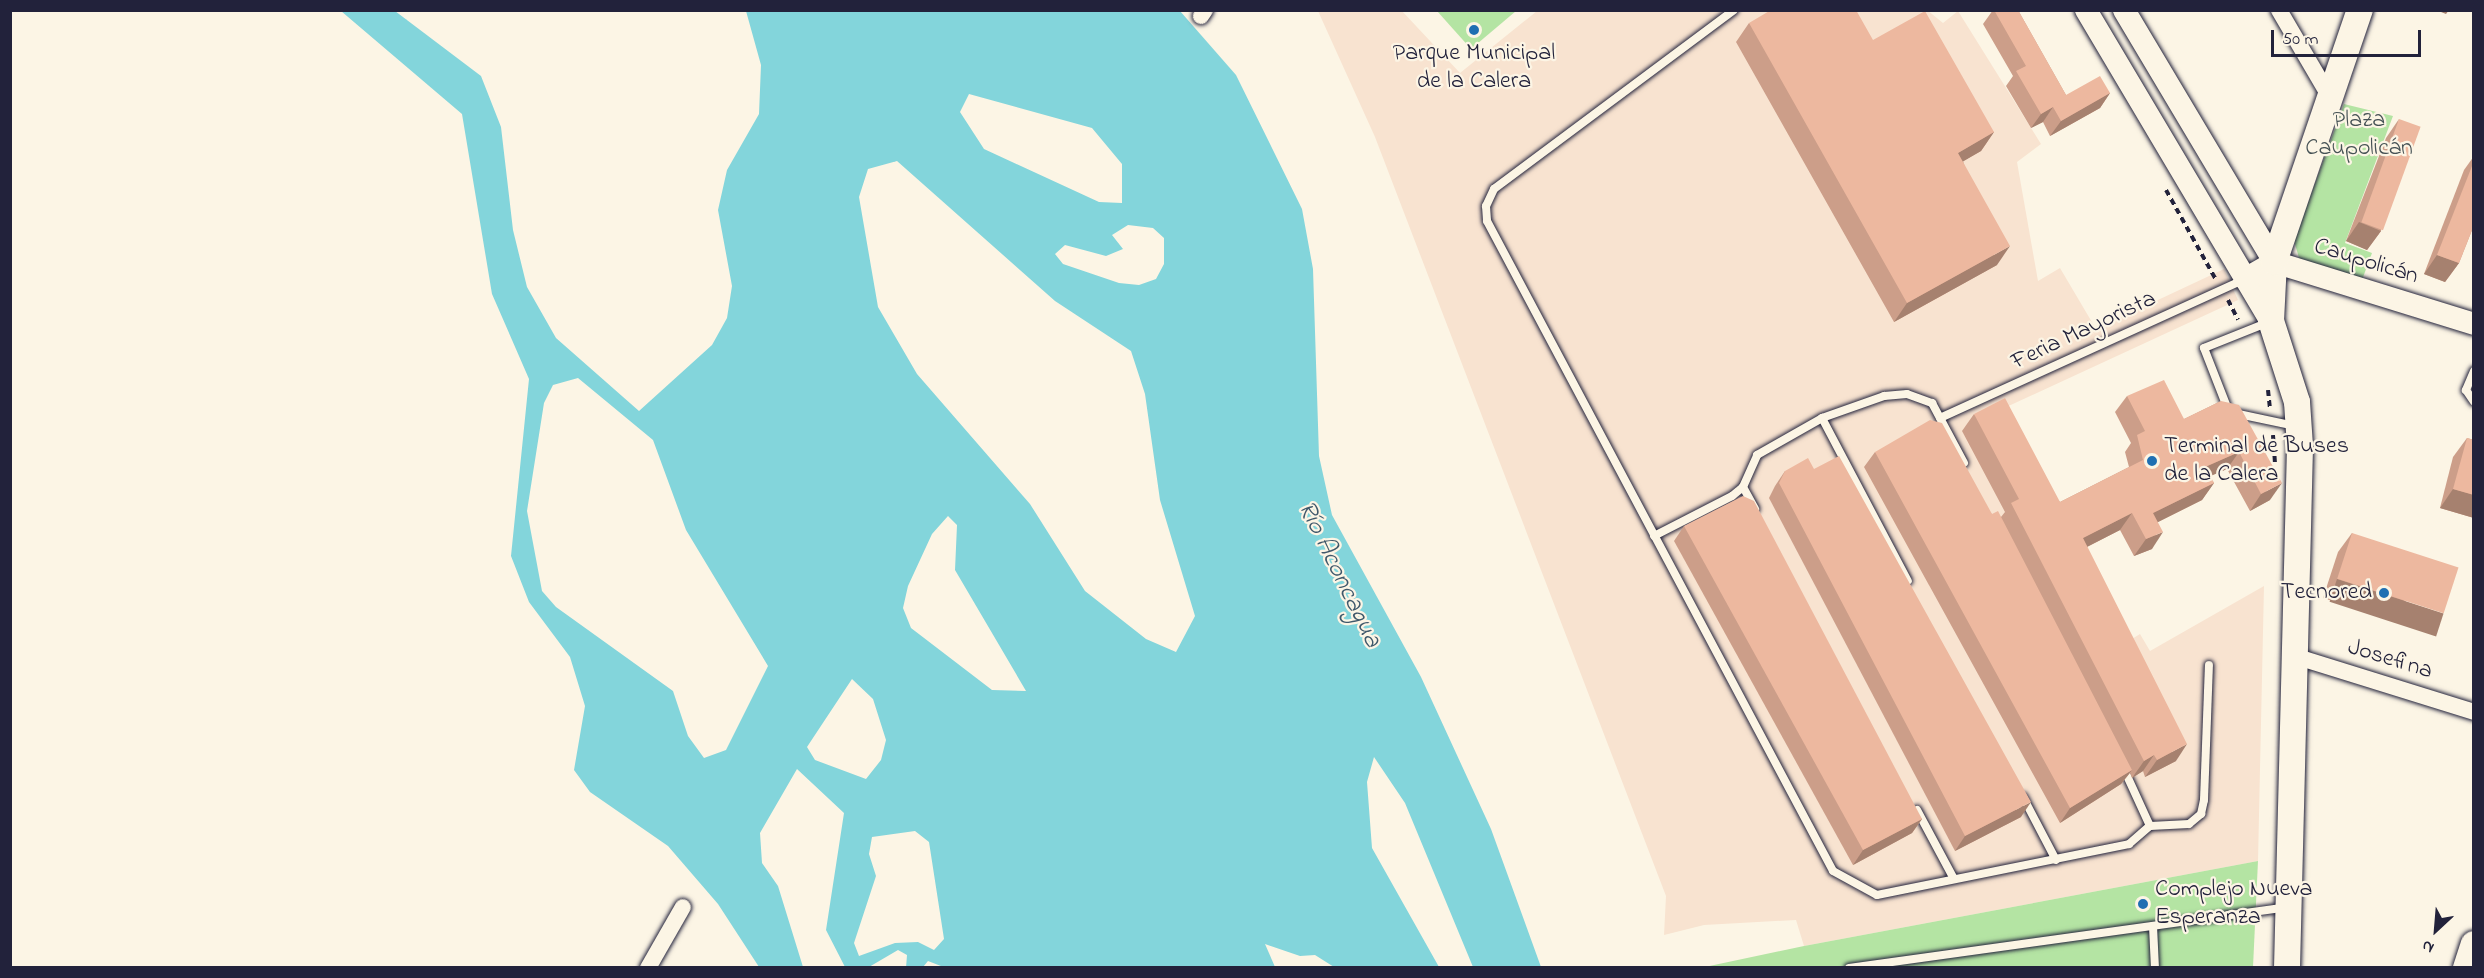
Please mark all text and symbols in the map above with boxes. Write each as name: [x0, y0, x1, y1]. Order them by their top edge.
scale bar: [2274, 18, 2424, 56]
marker: Parque Municipal de la Calera: [1467, 23, 1481, 37]
text: 50 m: [2282, 27, 2319, 53]
place label: Parque Municipal de la Calera: [1393, 40, 1555, 96]
park label: Plaza Caupolicán: [2305, 107, 2413, 163]
street label: Caupolicán: [2310, 233, 2422, 291]
street label: Feria Mayorista: [2007, 285, 2161, 377]
place label: Terminal de Buses de la Calera: [2164, 433, 2349, 489]
marker: Terminal de Buses de la Calera: [2145, 454, 2159, 468]
water label: Río Aconcagua: [1289, 497, 1387, 653]
place label: Tecnored: [2281, 579, 2372, 607]
marker: Tecnored: [2377, 586, 2391, 600]
street label: Josefina: [2344, 633, 2436, 687]
place label: Complejo Nueva Esperanza: [2155, 876, 2313, 932]
marker: Complejo Nueva Esperanza: [2136, 897, 2150, 911]
north arrow: [2406, 900, 2466, 960]
text: N: [2418, 933, 2438, 959]

